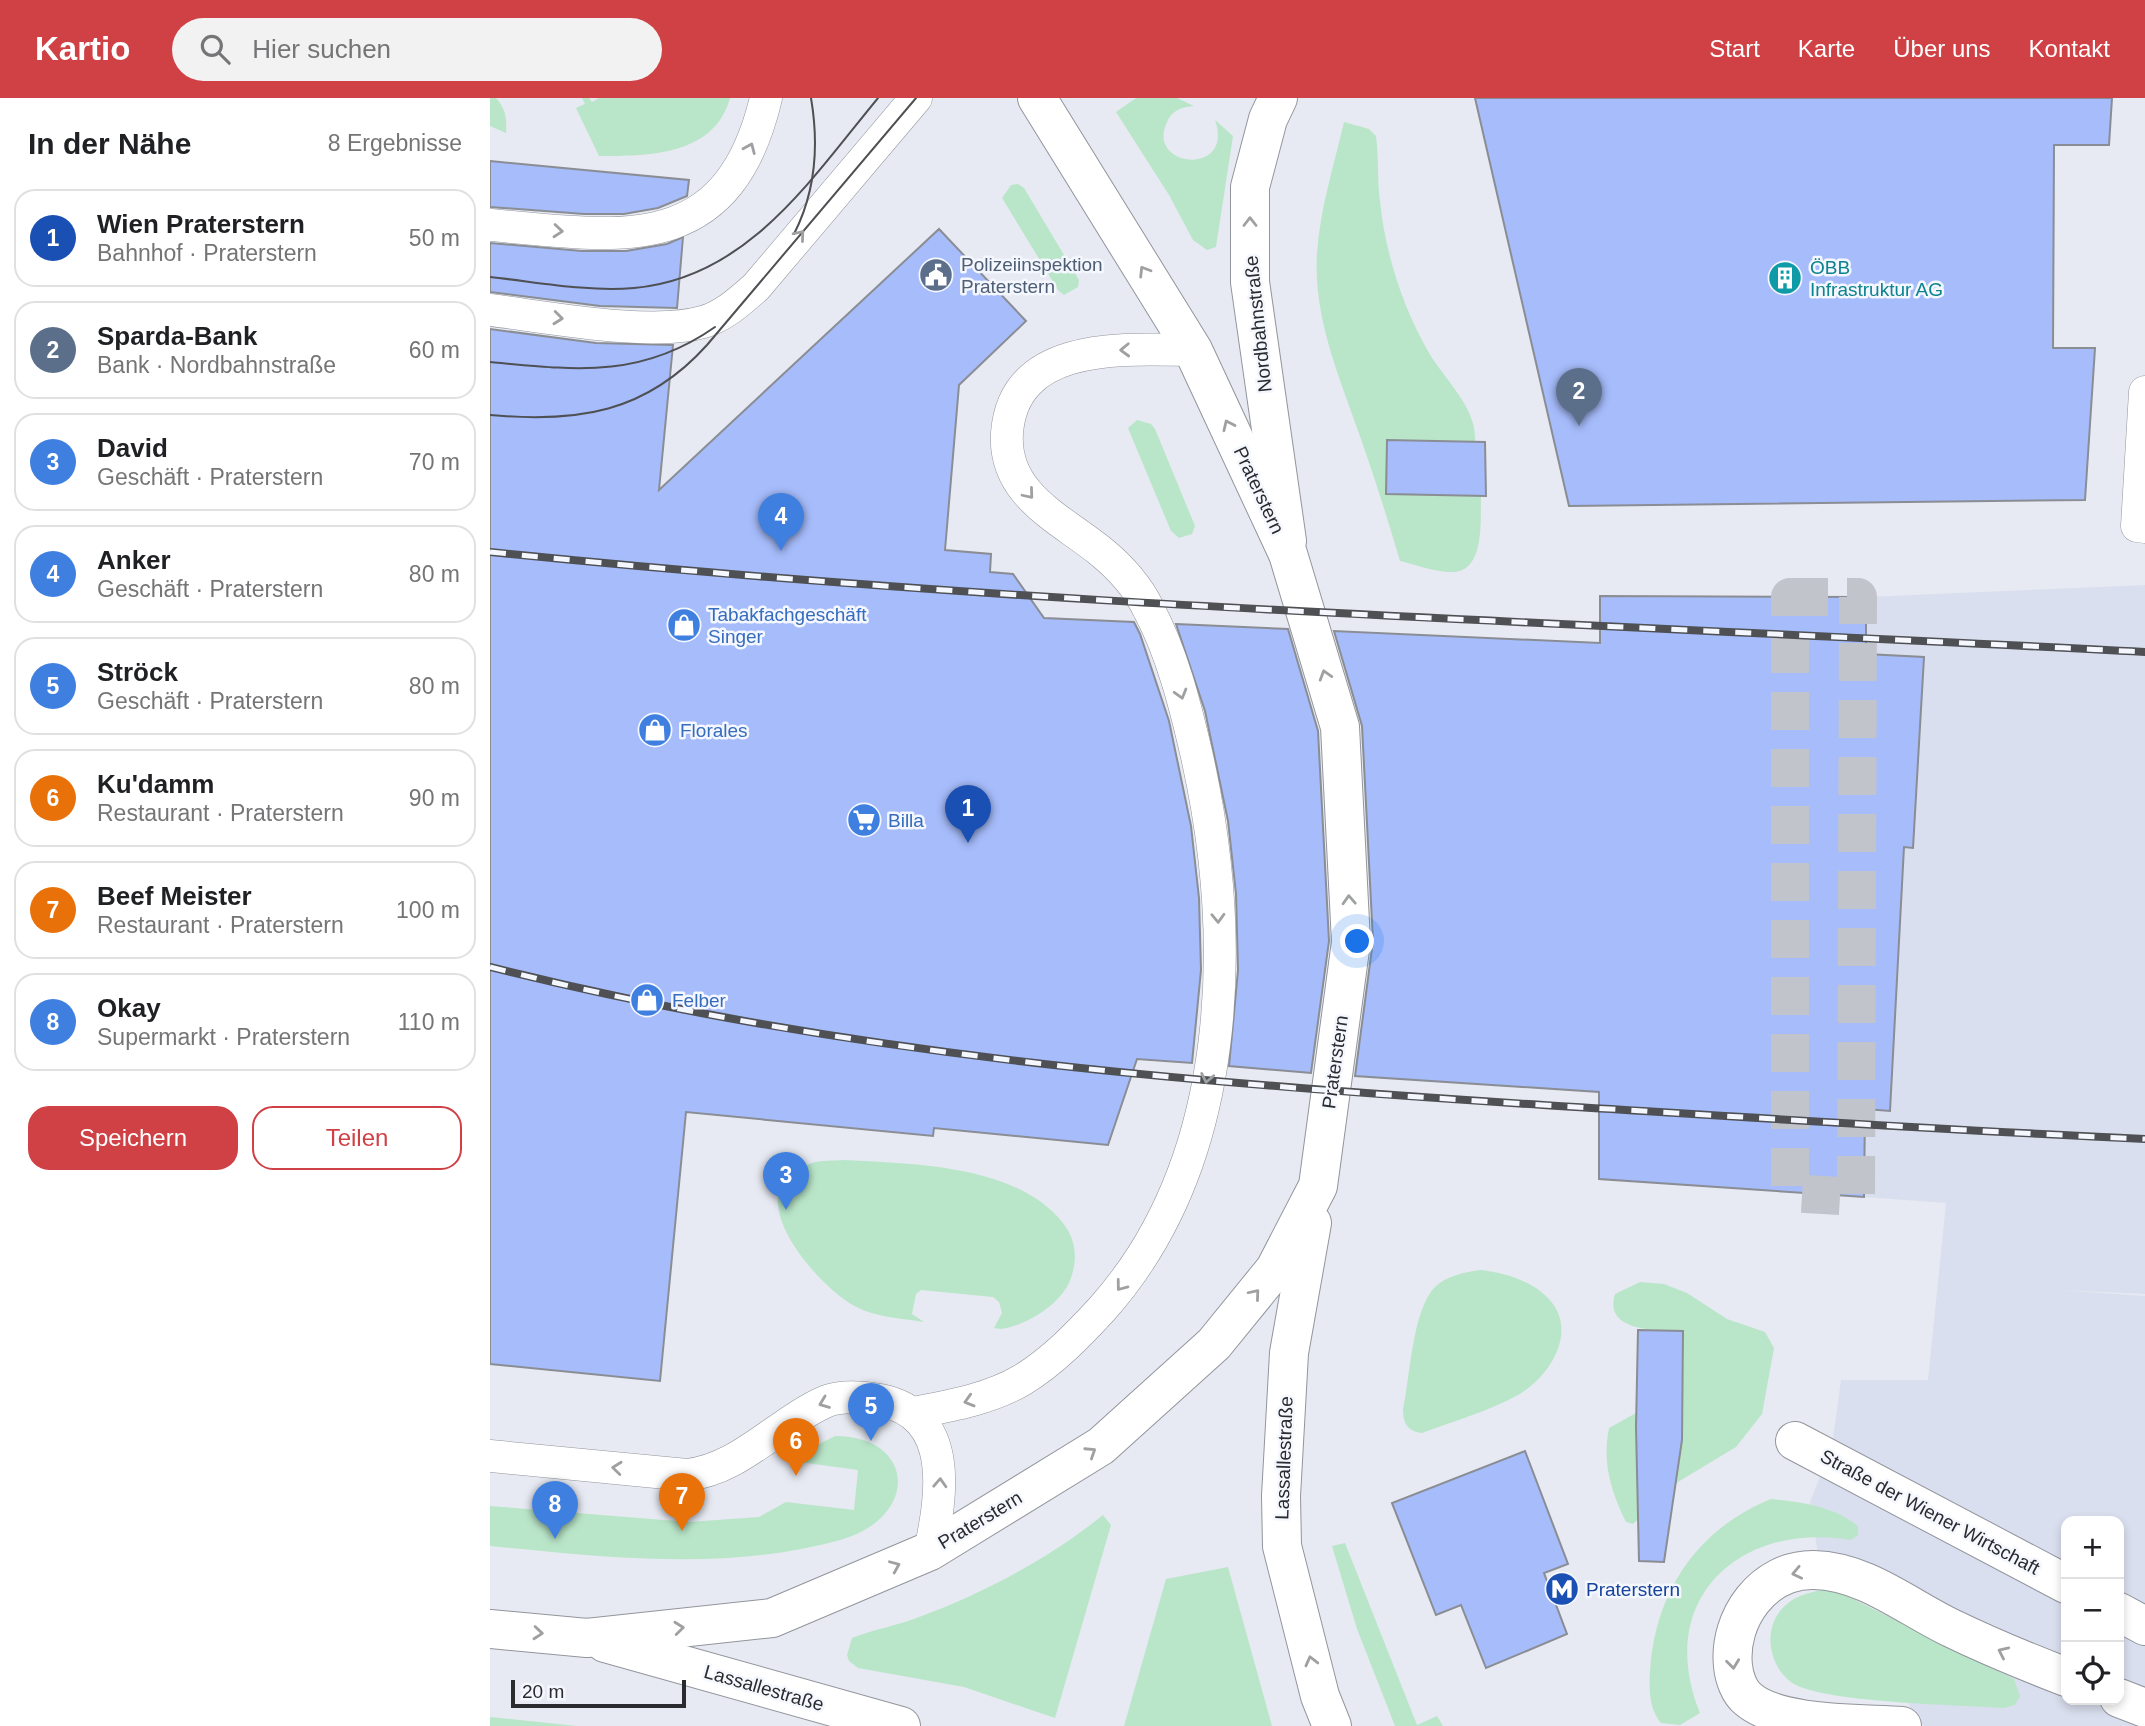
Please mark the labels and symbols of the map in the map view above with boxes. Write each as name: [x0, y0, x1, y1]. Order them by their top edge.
one-way arrow: [741, 143, 755, 155]
one-way arrow: [1242, 216, 1258, 227]
one-way arrow: [553, 223, 564, 238]
one-way arrow: [792, 230, 804, 243]
place label: Polizeiinspektion Praterstern: [961, 254, 1103, 297]
street label: Nordbahnstraße: [1240, 255, 1276, 393]
public building icon: Polizeiinspektion Praterstern: [917, 256, 955, 294]
place label: ÖBB Infrastruktur AG: [1810, 257, 1943, 300]
building icon: ÖBB Infrastruktur AG: [1766, 259, 1804, 297]
one-way arrow: [1140, 265, 1153, 278]
one-way arrow: [553, 310, 564, 325]
one-way arrow: [1119, 342, 1130, 357]
pin: 2: [1556, 368, 1602, 426]
one-way arrow: [1222, 420, 1236, 432]
street label: Praterstern: [1230, 443, 1288, 537]
one-way arrow: [1021, 486, 1033, 499]
pin: 4: [758, 493, 804, 551]
place label: Tabakfachgeschäft Singer: [708, 604, 867, 647]
shop icon: Tabakfachgeschäft Singer: [665, 606, 703, 644]
one-way arrow: [1318, 669, 1333, 681]
one-way arrow: [1172, 688, 1187, 700]
shop icon: Florales: [636, 711, 674, 749]
place label: Florales: [680, 720, 748, 741]
pin: 1: [945, 785, 991, 843]
supermarket icon: Billa: [845, 801, 883, 839]
place label: Billa: [888, 810, 924, 831]
one-way arrow: [1341, 894, 1356, 905]
one-way arrow: [1211, 913, 1226, 924]
your location: [1340, 924, 1374, 958]
shop icon: Felber: [628, 981, 666, 1019]
place label: Felber: [672, 990, 727, 1011]
street label: Praterstern: [1318, 1014, 1352, 1110]
one-way arrow: [1200, 1072, 1215, 1084]
pin: 3: [763, 1152, 809, 1210]
one-way arrow: [1117, 1278, 1129, 1291]
one-way arrow: [1247, 1290, 1259, 1303]
pin: 5: [848, 1383, 894, 1441]
one-way arrow: [963, 1392, 975, 1407]
one-way arrow: [819, 1395, 831, 1409]
street label: Lassallestraße: [1271, 1396, 1297, 1520]
pin: 6: [773, 1418, 819, 1476]
street label: Straße der Wiener Wirtschaft: [1817, 1445, 2044, 1579]
one-way arrow: [1084, 1447, 1097, 1460]
one-way arrow: [611, 1461, 623, 1476]
pin: 7: [659, 1473, 705, 1531]
one-way arrow: [932, 1478, 947, 1489]
pin: 8: [532, 1481, 578, 1539]
street label: Praterstern: [934, 1487, 1026, 1553]
one-way arrow: [888, 1560, 900, 1574]
one-way arrow: [1791, 1564, 1803, 1579]
metro station icon: Praterstern: [1543, 1570, 1581, 1608]
place label: Praterstern: [1586, 1579, 1680, 1600]
one-way arrow: [674, 1621, 685, 1636]
one-way arrow: [533, 1625, 544, 1640]
one-way arrow: [1998, 1646, 2010, 1660]
one-way arrow: [1305, 1656, 1319, 1668]
one-way arrow: [1725, 1659, 1740, 1670]
street label: Lassallestraße: [702, 1661, 826, 1715]
scale bar: [511, 1677, 686, 1709]

